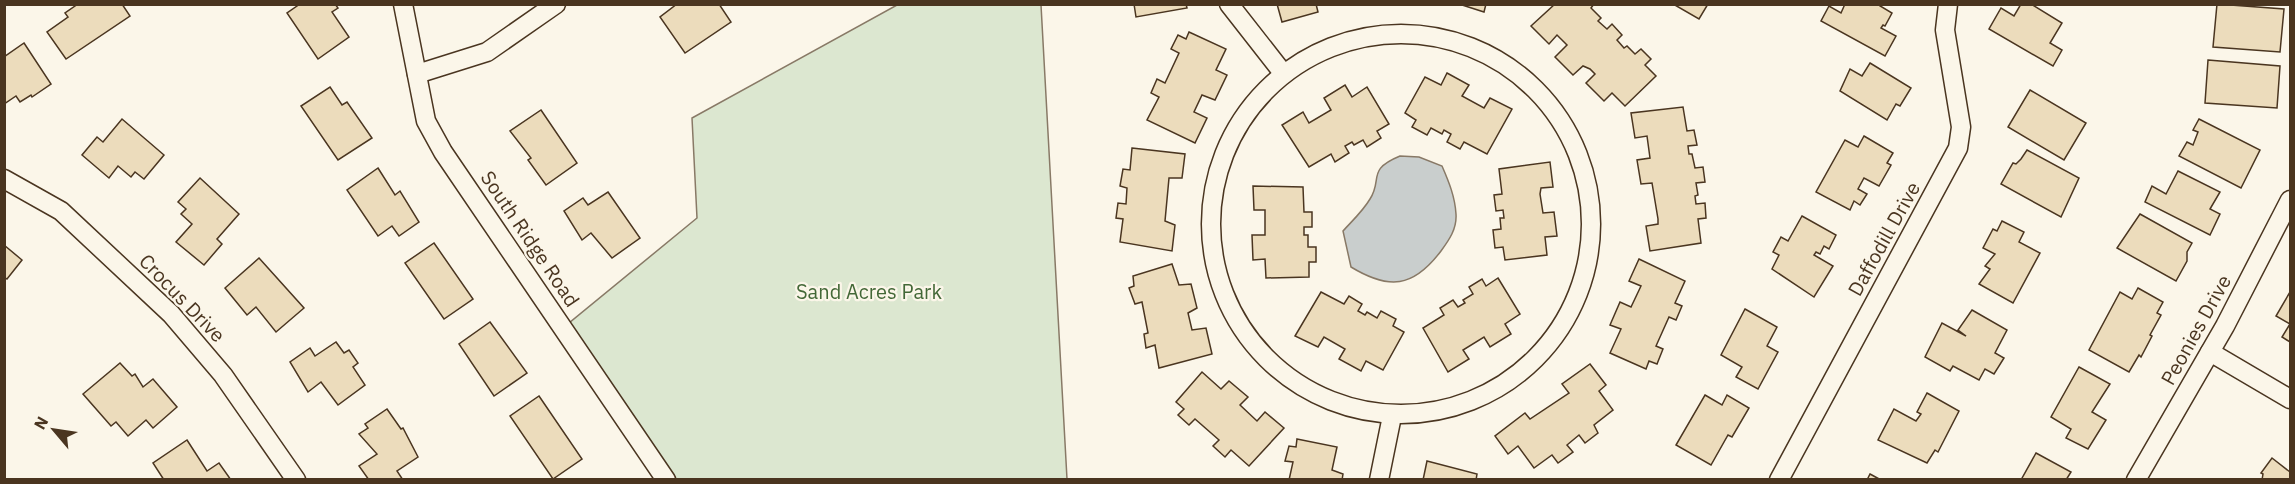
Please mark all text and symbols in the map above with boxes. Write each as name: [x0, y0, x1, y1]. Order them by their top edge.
street label: South Ridge Road: [475, 165, 586, 312]
street label: Daffodill Drive: [1841, 177, 1926, 301]
street label: Crocus Drive: [133, 248, 231, 348]
street label: Peonies Drive: [2154, 270, 2237, 390]
park label: Sand Acres Park: [796, 278, 942, 305]
north arrow: [24, 400, 84, 460]
text: N: [29, 413, 52, 433]

